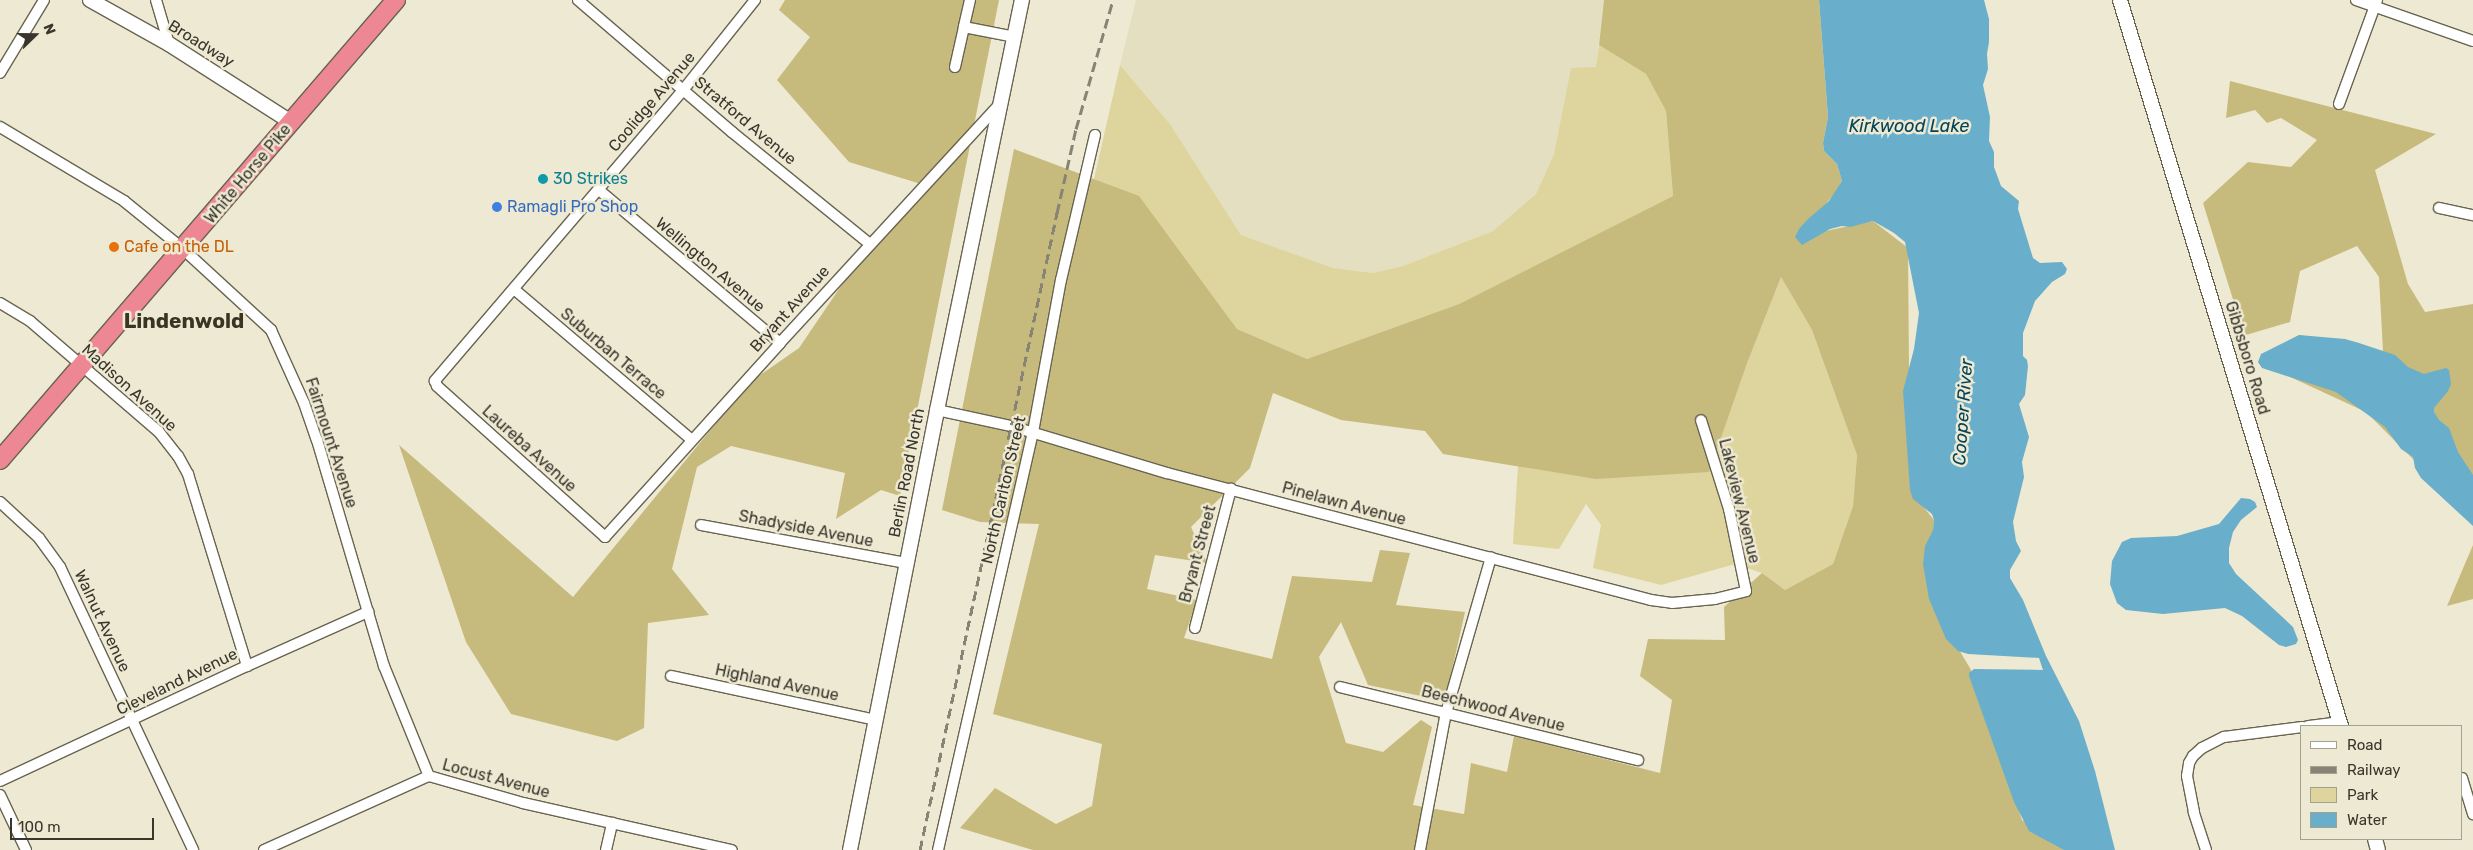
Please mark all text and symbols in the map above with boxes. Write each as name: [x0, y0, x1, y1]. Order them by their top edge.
north arrow: [10, 10, 60, 60]
street label: Broadway: [164, 16, 238, 72]
text: N: [40, 21, 59, 37]
street label: Coolidge Avenue: [605, 48, 699, 156]
street label: Stratford Avenue: [690, 73, 800, 169]
water label: Kirkwood Lake: [1849, 115, 1969, 137]
street label: White Horse Pike: [201, 120, 295, 228]
place label: 30 Strikes: [553, 169, 628, 189]
marker: 30 Strikes: [537, 173, 549, 185]
place label: Ramagli Pro Shop: [507, 197, 638, 217]
marker: Ramagli Pro Shop: [491, 201, 503, 213]
street label: Wellington Avenue: [651, 213, 769, 317]
place label: Cafe on the DL: [124, 237, 234, 257]
marker: Cafe on the DL: [108, 241, 120, 253]
street label: Bryant Avenue: [746, 262, 834, 356]
street label: Gibbsboro Road: [2221, 299, 2273, 417]
street label: Suburban Terrace: [556, 304, 670, 404]
district label: Lindenwold: [124, 308, 244, 334]
street label: Madison Avenue: [77, 340, 181, 436]
water label: Cooper River: [1948, 358, 1978, 466]
street label: Fairmount Avenue: [301, 375, 361, 511]
street label: Laureba Avenue: [478, 401, 580, 497]
street label: Berlin Road North: [885, 407, 929, 539]
street label: North Carlton Street: [978, 414, 1030, 566]
street label: Lakeview Avenue: [1714, 436, 1764, 566]
street label: Pinelawn Avenue: [1280, 478, 1408, 530]
street label: Bryant Street: [1176, 503, 1220, 605]
street label: Shadyside Avenue: [737, 506, 875, 552]
street label: Walnut Avenue: [70, 567, 134, 675]
street label: Cleveland Avenue: [113, 644, 241, 720]
street label: Highland Avenue: [713, 660, 841, 706]
street label: Beechwood Avenue: [1419, 682, 1567, 736]
legend: [2300, 725, 2463, 840]
text: Road: [2347, 736, 2383, 754]
street label: Locust Avenue: [440, 755, 552, 803]
text: Railway: [2347, 761, 2401, 779]
text: Park: [2347, 786, 2378, 804]
scale bar: [12, 808, 156, 840]
text: Water: [2347, 811, 2387, 829]
text: 100 m: [18, 818, 60, 836]

